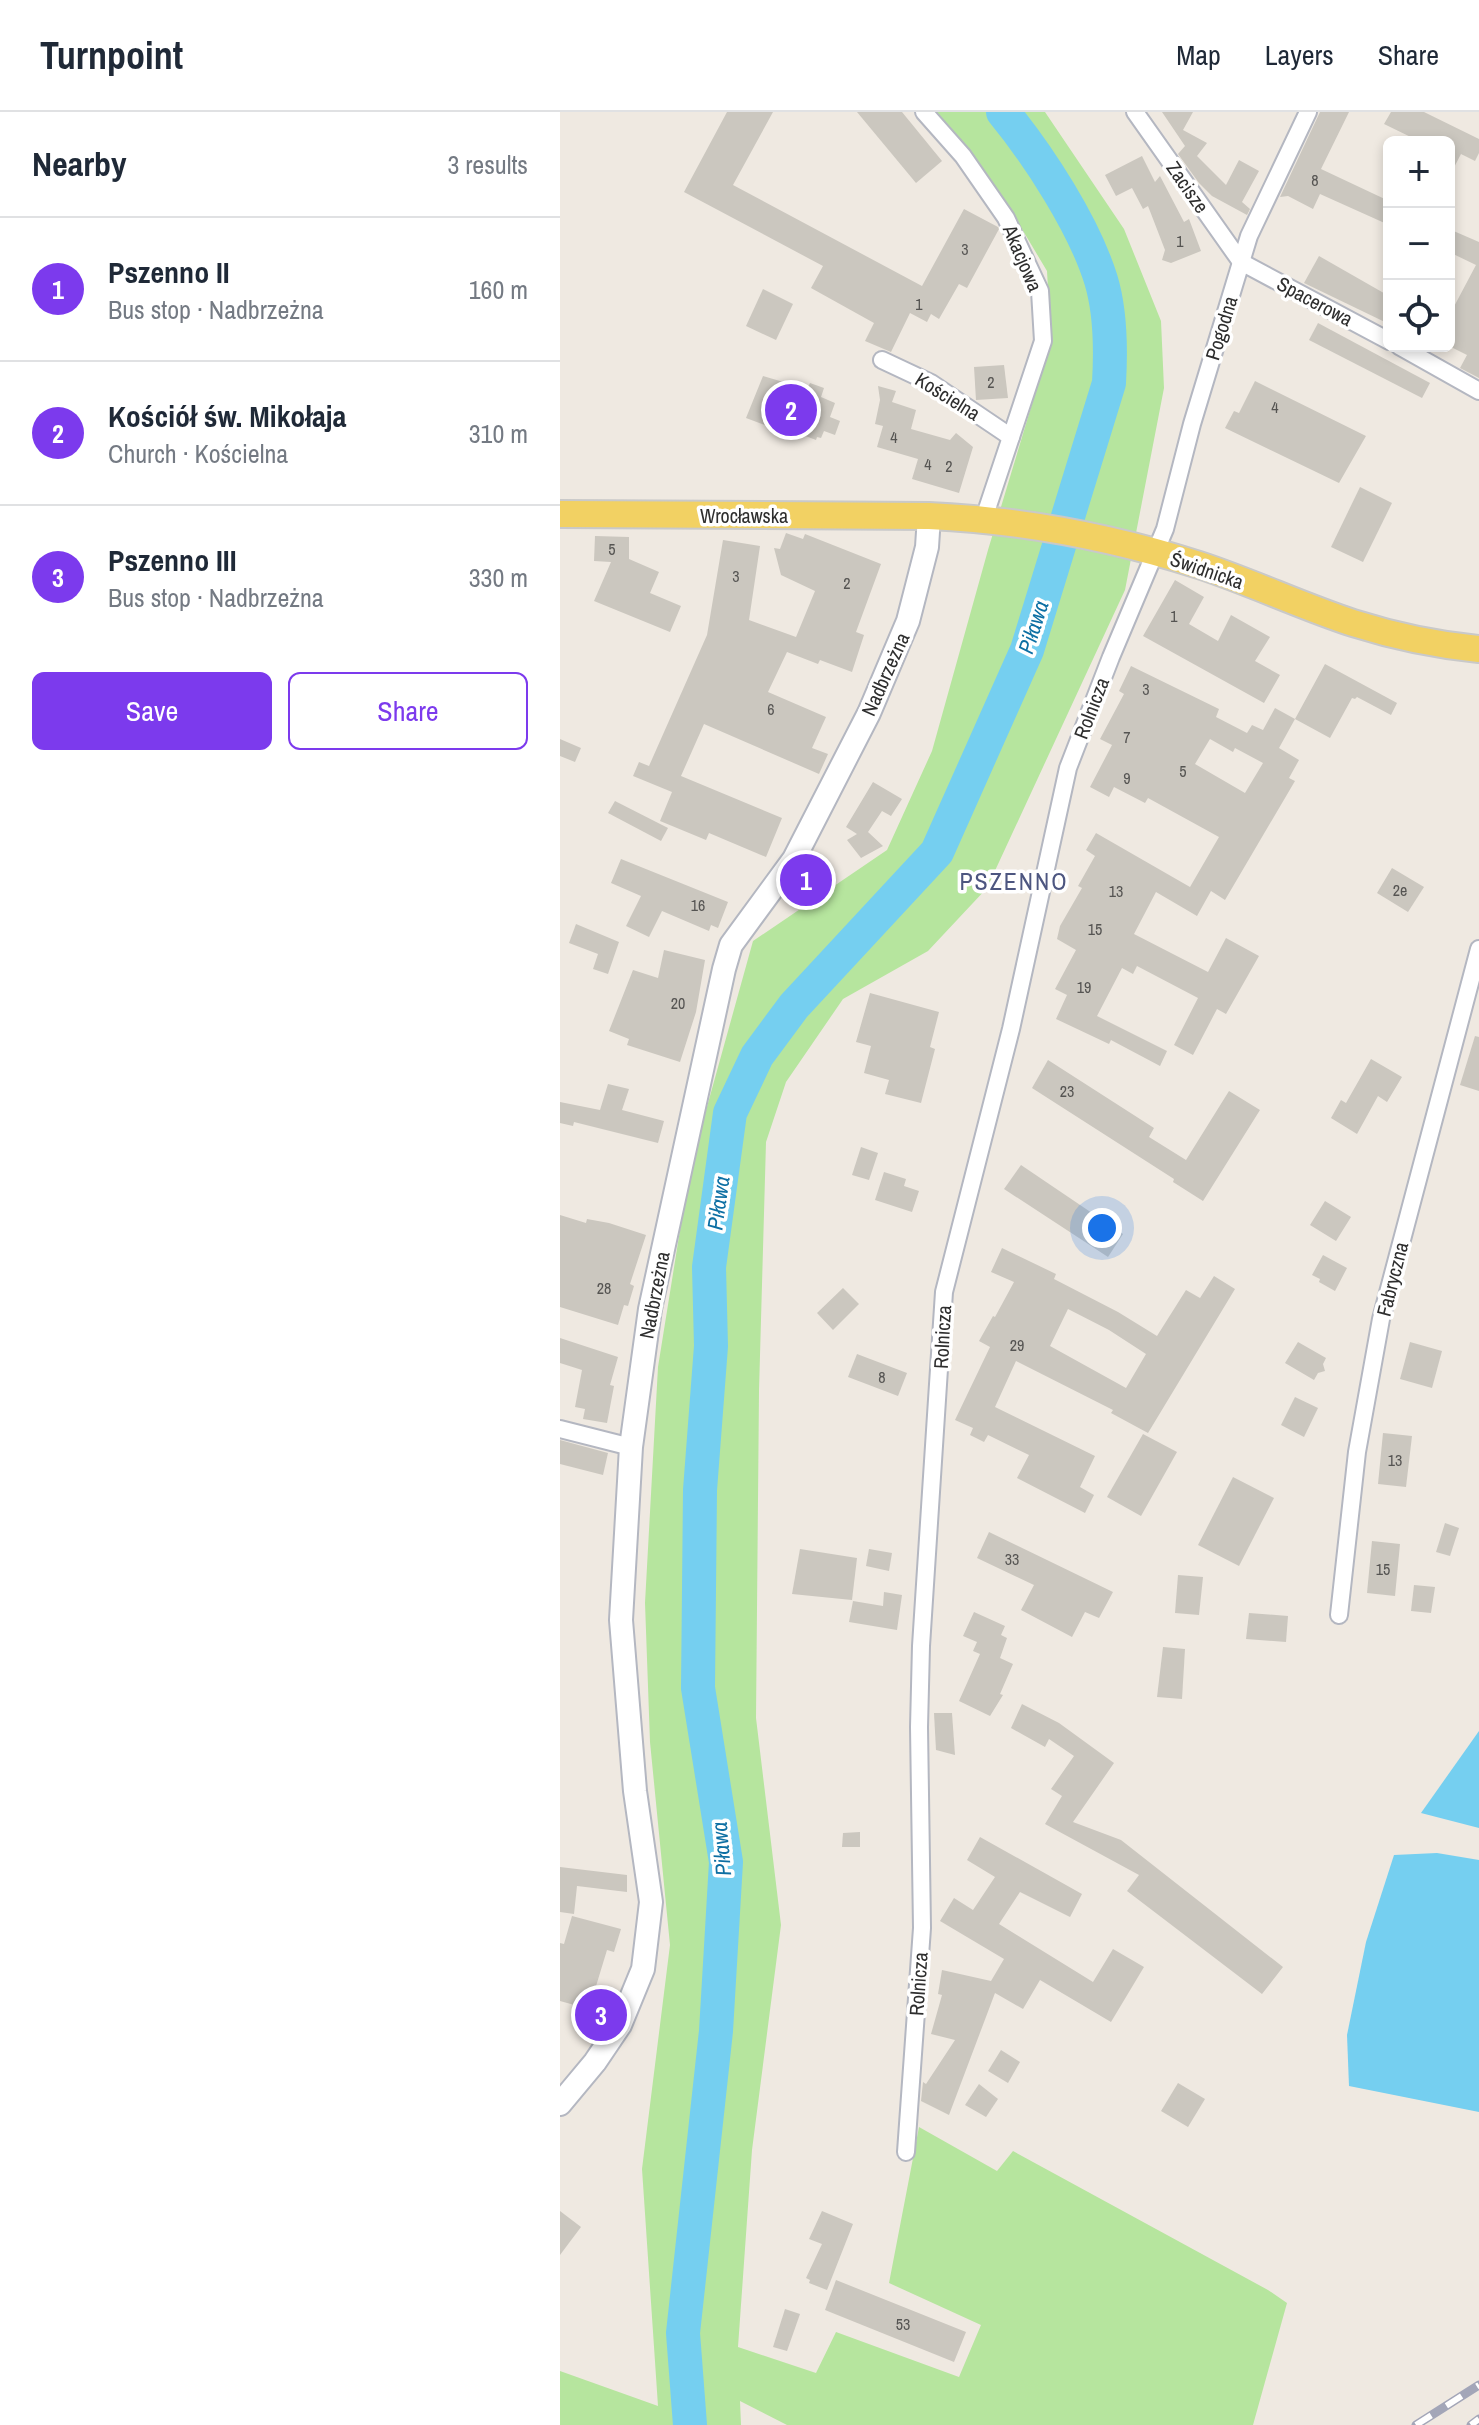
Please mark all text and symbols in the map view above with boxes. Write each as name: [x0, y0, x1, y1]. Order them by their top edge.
text: Turnpoint: [40, 30, 183, 81]
text: Map: [1176, 36, 1221, 74]
text: Layers: [1265, 36, 1334, 74]
text: Share: [1378, 36, 1439, 74]
map controls: [1383, 136, 1455, 352]
button: +: [1383, 136, 1455, 208]
text: Nearby: [32, 141, 127, 187]
text: 3 results: [447, 147, 528, 182]
street label: Zacisze: [1160, 156, 1216, 218]
house number: 8: [1311, 169, 1319, 191]
button: −: [1383, 208, 1455, 280]
street label: Akacjowa: [996, 220, 1049, 296]
house number: 1: [1176, 230, 1184, 252]
house number: 3: [961, 238, 969, 260]
text: Pszenno II: [108, 252, 230, 292]
street label: Spacerowa: [1272, 270, 1358, 332]
text: 1: [52, 272, 64, 307]
text: 160 m: [469, 272, 528, 307]
button: locate: [1383, 280, 1455, 352]
text: Bus stop · Nadbrzeżna: [108, 292, 324, 327]
house number: 1: [915, 293, 923, 315]
street label: Pogodna: [1198, 293, 1244, 363]
street label: Kościelna: [910, 365, 986, 427]
house number: 2: [987, 371, 995, 393]
pin: 2: [765, 380, 817, 440]
text: Kościół św. Mikołaja: [108, 396, 346, 436]
house number: 4: [1271, 396, 1279, 418]
text: 2: [52, 416, 64, 451]
text: 310 m: [469, 416, 528, 451]
house number: 4: [890, 426, 898, 448]
text: Church · Kościelna: [108, 436, 288, 471]
house number: 4: [924, 453, 932, 475]
house number: 2: [945, 455, 953, 477]
street label: Wrocławska: [700, 502, 788, 529]
house number: 5: [608, 538, 616, 560]
text: Pszenno III: [108, 540, 237, 580]
street label: Świdnicka: [1167, 545, 1247, 595]
text: 3: [52, 560, 64, 595]
text: 330 m: [469, 560, 528, 595]
house number: 3: [732, 565, 740, 587]
house number: 2: [843, 572, 851, 594]
text: Bus stop · Nadbrzeżna: [108, 580, 324, 615]
water label: Piława: [1010, 597, 1056, 657]
house number: 1: [1170, 605, 1178, 627]
street label: Nadbrzeżna: [855, 628, 915, 720]
button: Save: [32, 672, 272, 750]
button: Share: [288, 672, 528, 750]
street label: Rolnicza: [1067, 673, 1115, 743]
house number: 3: [1142, 678, 1150, 700]
house number: 6: [767, 698, 775, 720]
house number: 7: [1123, 726, 1131, 748]
house number: 5: [1179, 760, 1187, 782]
house number: 9: [1123, 767, 1131, 789]
pin: 1: [780, 850, 832, 910]
district label: PSZENNO: [959, 865, 1069, 897]
house number: 2e: [1393, 879, 1407, 901]
house number: 13: [1109, 880, 1123, 902]
house number: 16: [691, 894, 705, 916]
house number: 15: [1088, 918, 1102, 940]
house number: 19: [1077, 976, 1091, 998]
house number: 20: [671, 992, 685, 1014]
house number: 23: [1060, 1080, 1074, 1102]
water label: Piława: [699, 1174, 737, 1232]
your location: [1082, 1208, 1122, 1248]
street label: Fabryczna: [1370, 1239, 1414, 1319]
street label: Nadbrzeżna: [632, 1249, 676, 1341]
house number: 28: [597, 1277, 611, 1299]
street label: Rolnicza: [927, 1304, 957, 1370]
house number: 29: [1010, 1334, 1024, 1356]
house number: 8: [878, 1366, 886, 1388]
house number: 13: [1388, 1449, 1402, 1471]
house number: 33: [1005, 1548, 1019, 1570]
house number: 15: [1376, 1558, 1390, 1580]
water label: Piława: [704, 1821, 738, 1877]
street label: Rolnicza: [902, 1951, 934, 2017]
pin: 3: [575, 1985, 627, 2045]
house number: 53: [896, 2313, 910, 2335]

